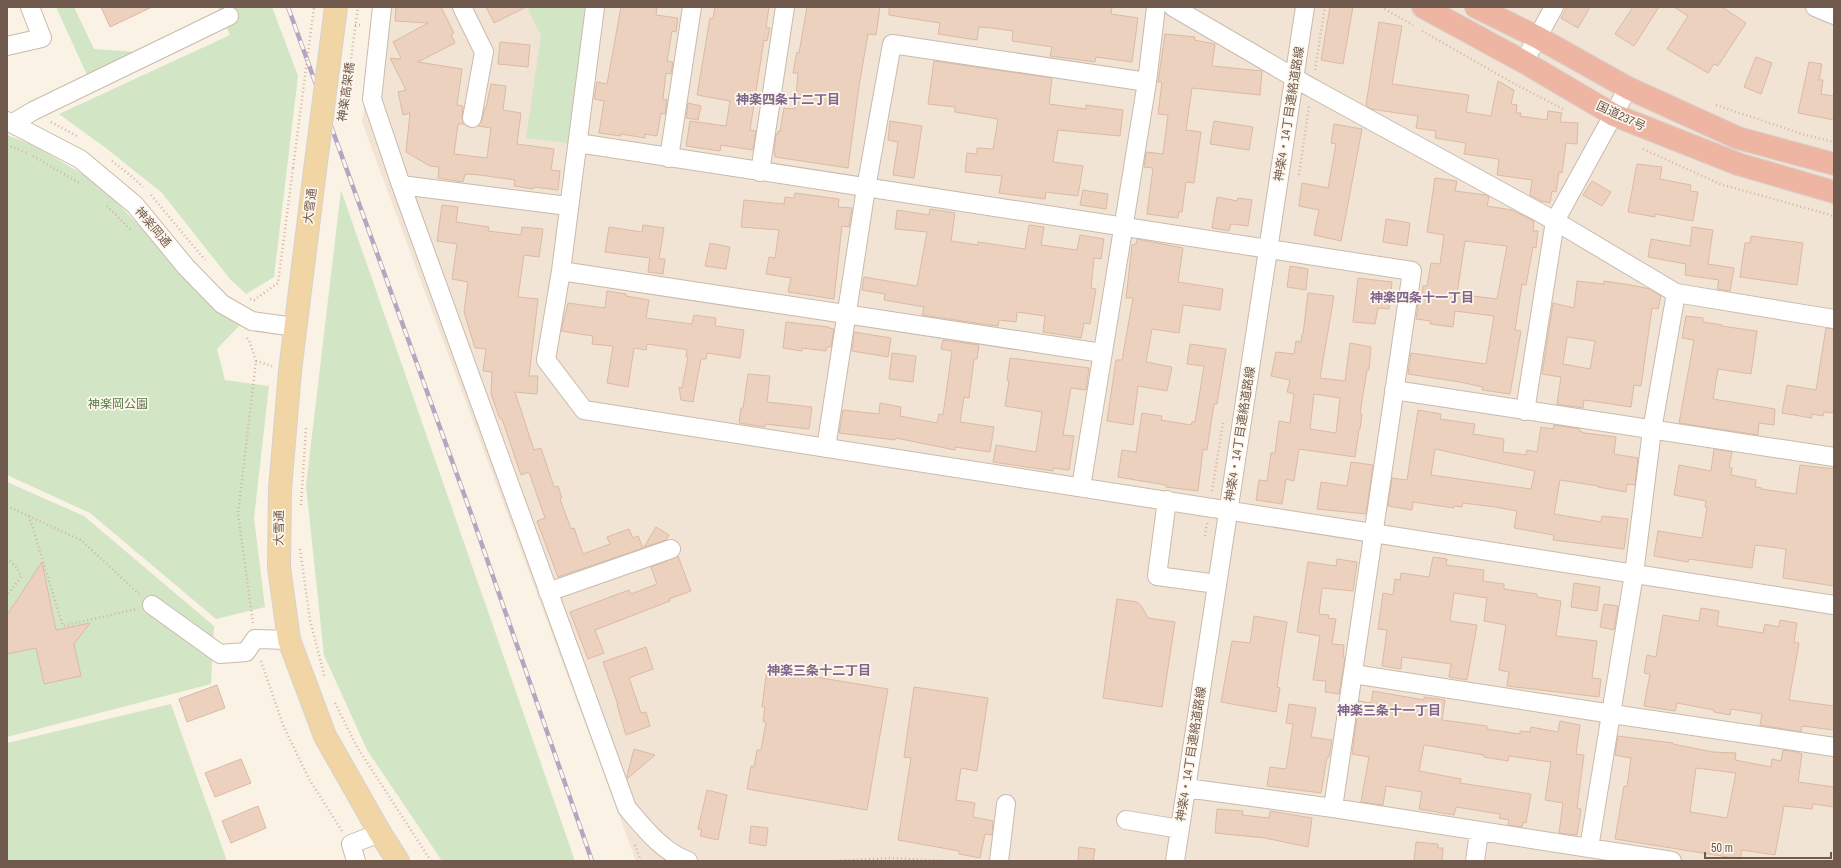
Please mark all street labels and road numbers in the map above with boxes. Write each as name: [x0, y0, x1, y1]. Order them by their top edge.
street label: 神楽4・14丁目連絡道路線: [1270, 45, 1308, 183]
street label: 神楽高架橋: [334, 61, 358, 123]
street label: 国道237号: [1594, 98, 1648, 134]
street label: 大雪通: [300, 187, 320, 225]
street label: 神楽岡通: [131, 203, 175, 251]
street label: 神楽4・14丁目連絡道路線: [1221, 365, 1259, 503]
street label: 大雪通: [271, 510, 287, 546]
street label: 神楽4・14丁目連絡道路線: [1172, 685, 1210, 823]

